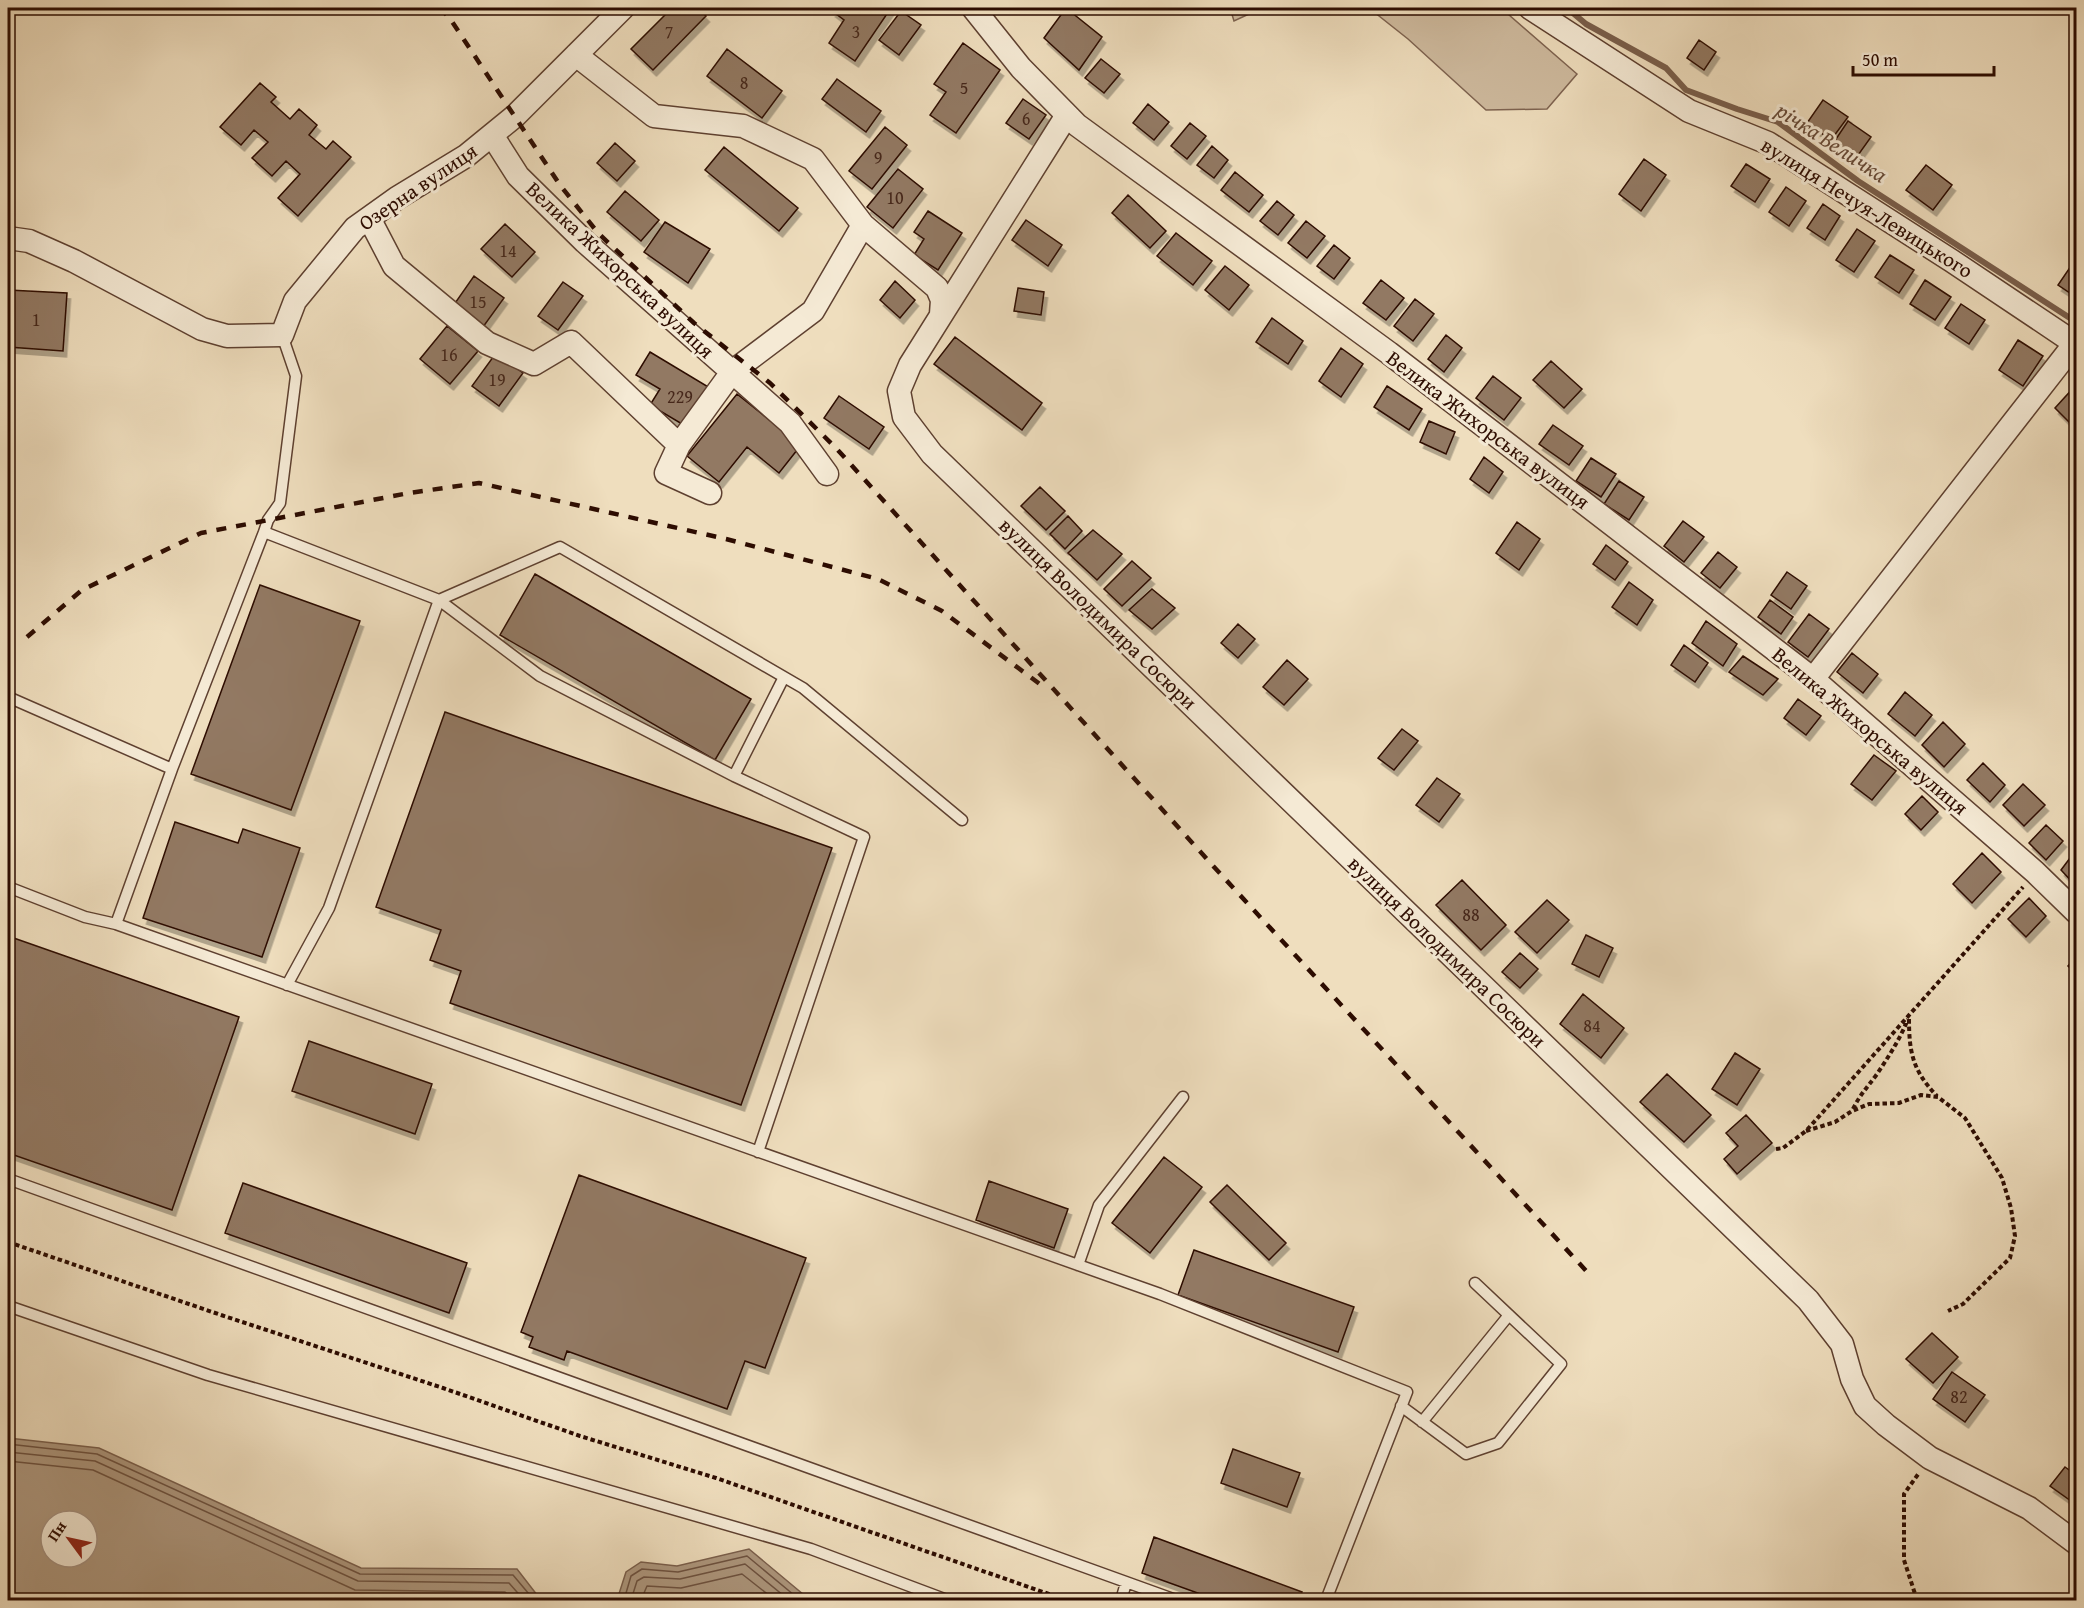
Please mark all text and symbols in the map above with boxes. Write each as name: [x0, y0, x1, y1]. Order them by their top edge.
house number: 7: [665, 18, 673, 45]
house number: 3: [852, 18, 860, 45]
scale bar: [1853, 39, 1994, 77]
text: 50 m: [1862, 46, 1898, 73]
house number: 8: [740, 69, 748, 96]
house number: 5: [960, 74, 968, 101]
water label: річка Величка: [1769, 94, 1894, 190]
house number: 6: [1022, 105, 1030, 132]
street label: вулиця Нечуя-Левицького: [1755, 130, 1979, 286]
street label: Озерна вулиця: [352, 135, 484, 238]
house number: 9: [874, 144, 882, 171]
street label: Велика Жихорська вулиця: [519, 174, 722, 366]
house number: 10: [886, 184, 904, 211]
house number: 14: [499, 237, 517, 264]
house number: 15: [469, 288, 487, 315]
house number: 1: [32, 306, 40, 333]
house number: 16: [440, 341, 458, 368]
street label: Велика Жихорська вулиця: [1380, 343, 1597, 517]
house number: 19: [488, 366, 506, 393]
house number: 229: [667, 383, 693, 410]
street label: вулиця Володимира Сосюри: [992, 510, 1204, 717]
street label: Велика Жихорська вулиця: [1765, 639, 1975, 822]
street label: вулиця Володимира Сосюри: [1341, 848, 1553, 1055]
house number: 88: [1462, 901, 1480, 928]
house number: 84: [1583, 1012, 1601, 1039]
house number: 82: [1950, 1383, 1968, 1410]
north arrow: [39, 1509, 99, 1569]
text: Пн: [41, 1516, 72, 1546]

